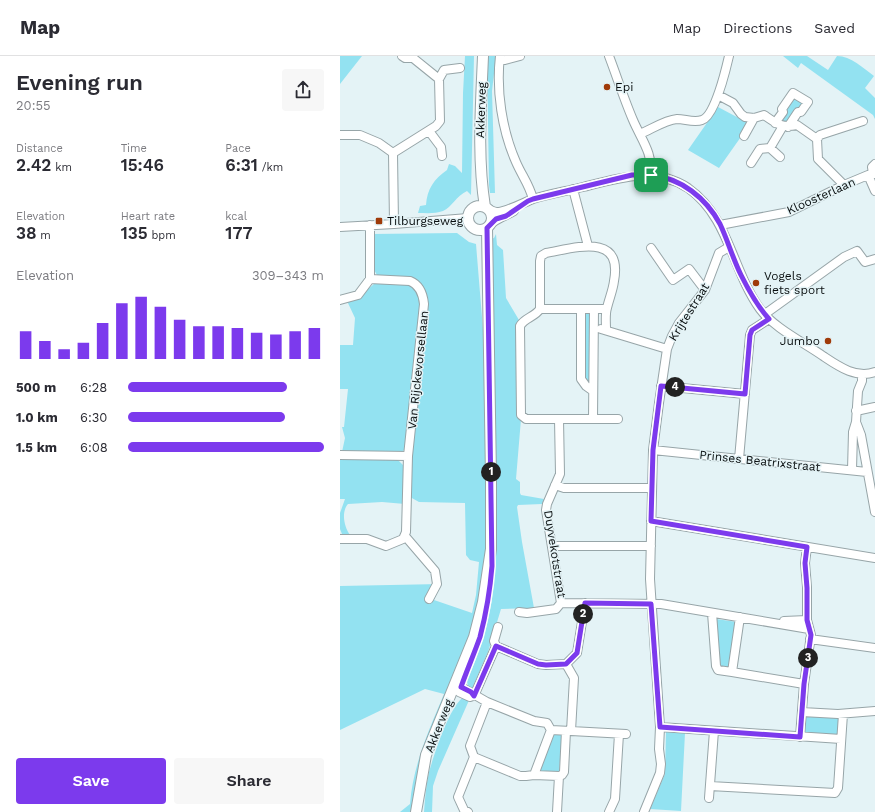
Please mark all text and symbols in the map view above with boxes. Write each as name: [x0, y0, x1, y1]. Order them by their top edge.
text: Map: [20, 16, 60, 39]
text: Map: [673, 20, 701, 36]
text: Directions: [723, 20, 792, 36]
text: Saved: [814, 20, 855, 36]
button: share: [282, 69, 324, 111]
text: Evening run: [16, 70, 143, 95]
place label: Epi: [615, 80, 633, 94]
street label: Akkerweg: [473, 81, 489, 138]
marker: Epi: [602, 82, 612, 92]
text: 20:55: [16, 98, 51, 113]
text: Distance: [16, 142, 63, 155]
text: Time: [121, 142, 147, 155]
text: Pace: [225, 142, 251, 155]
text: 2.42: [16, 155, 51, 175]
text: 15:46: [121, 155, 164, 175]
text: 6:31: [225, 155, 258, 175]
pin: [634, 158, 668, 192]
text: km: [51, 161, 72, 174]
text: /km: [258, 161, 283, 174]
icon: arrive: [640, 164, 662, 186]
street label: Kloosterlaan: [784, 175, 858, 217]
text: Elevation: [16, 210, 65, 223]
text: Heart rate: [121, 210, 175, 223]
text: kcal: [225, 210, 247, 223]
place label: Tilburgseweg: [387, 214, 464, 228]
marker: Tilburgseweg: [374, 216, 384, 226]
text: 38: [16, 223, 37, 243]
text: 135: [121, 223, 148, 243]
text: 177: [225, 223, 253, 243]
text: m: [37, 229, 51, 242]
text: bpm: [148, 229, 176, 242]
text: Elevation: [16, 268, 74, 283]
text: 309–343 m: [252, 268, 324, 283]
place label: Vogels fiets sport: [764, 269, 825, 297]
marker: Vogels fiets sport: [751, 278, 761, 288]
street label: Krijtestraat: [666, 280, 712, 344]
street label: Van Rijckevorsellaan: [405, 310, 431, 430]
place label: Jumbo: [780, 334, 820, 348]
marker: Jumbo: [823, 336, 833, 346]
pin: 4: [665, 377, 685, 397]
text: 500 m: [16, 380, 56, 395]
text: 6:28: [80, 380, 107, 395]
text: 4: [671, 380, 679, 393]
text: 1.0 km: [16, 410, 58, 425]
text: 6:30: [80, 410, 107, 425]
text: 1.5 km: [16, 440, 57, 455]
text: 6:08: [80, 440, 108, 455]
street label: Prinses Beatrixstraat: [699, 448, 821, 474]
pin: 1: [481, 462, 501, 482]
text: 1: [489, 465, 493, 478]
street label: Duyvekotstraat: [541, 509, 569, 599]
pin: 2: [573, 604, 593, 624]
text: 2: [580, 607, 586, 620]
pin: 3: [798, 648, 818, 668]
text: 3: [805, 651, 811, 664]
street label: Akkerweg: [422, 697, 456, 755]
button: Save: [16, 758, 166, 804]
button: Share: [174, 758, 324, 804]

